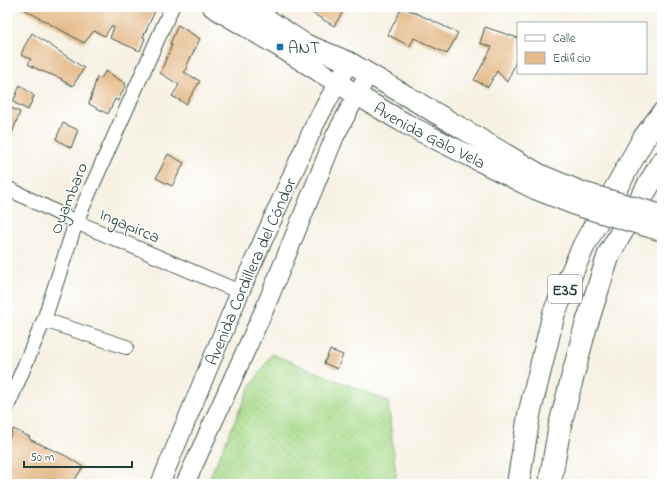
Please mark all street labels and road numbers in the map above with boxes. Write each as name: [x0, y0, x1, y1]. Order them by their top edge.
street label: Avenida Galo Vela: [369, 97, 489, 176]
street label: Oyambaro: [44, 159, 96, 239]
street label: Avenida Cordillera del Cóndor: [200, 173, 304, 370]
street label: Ingapirca: [95, 202, 164, 252]
road number: E35: [548, 275, 582, 303]

